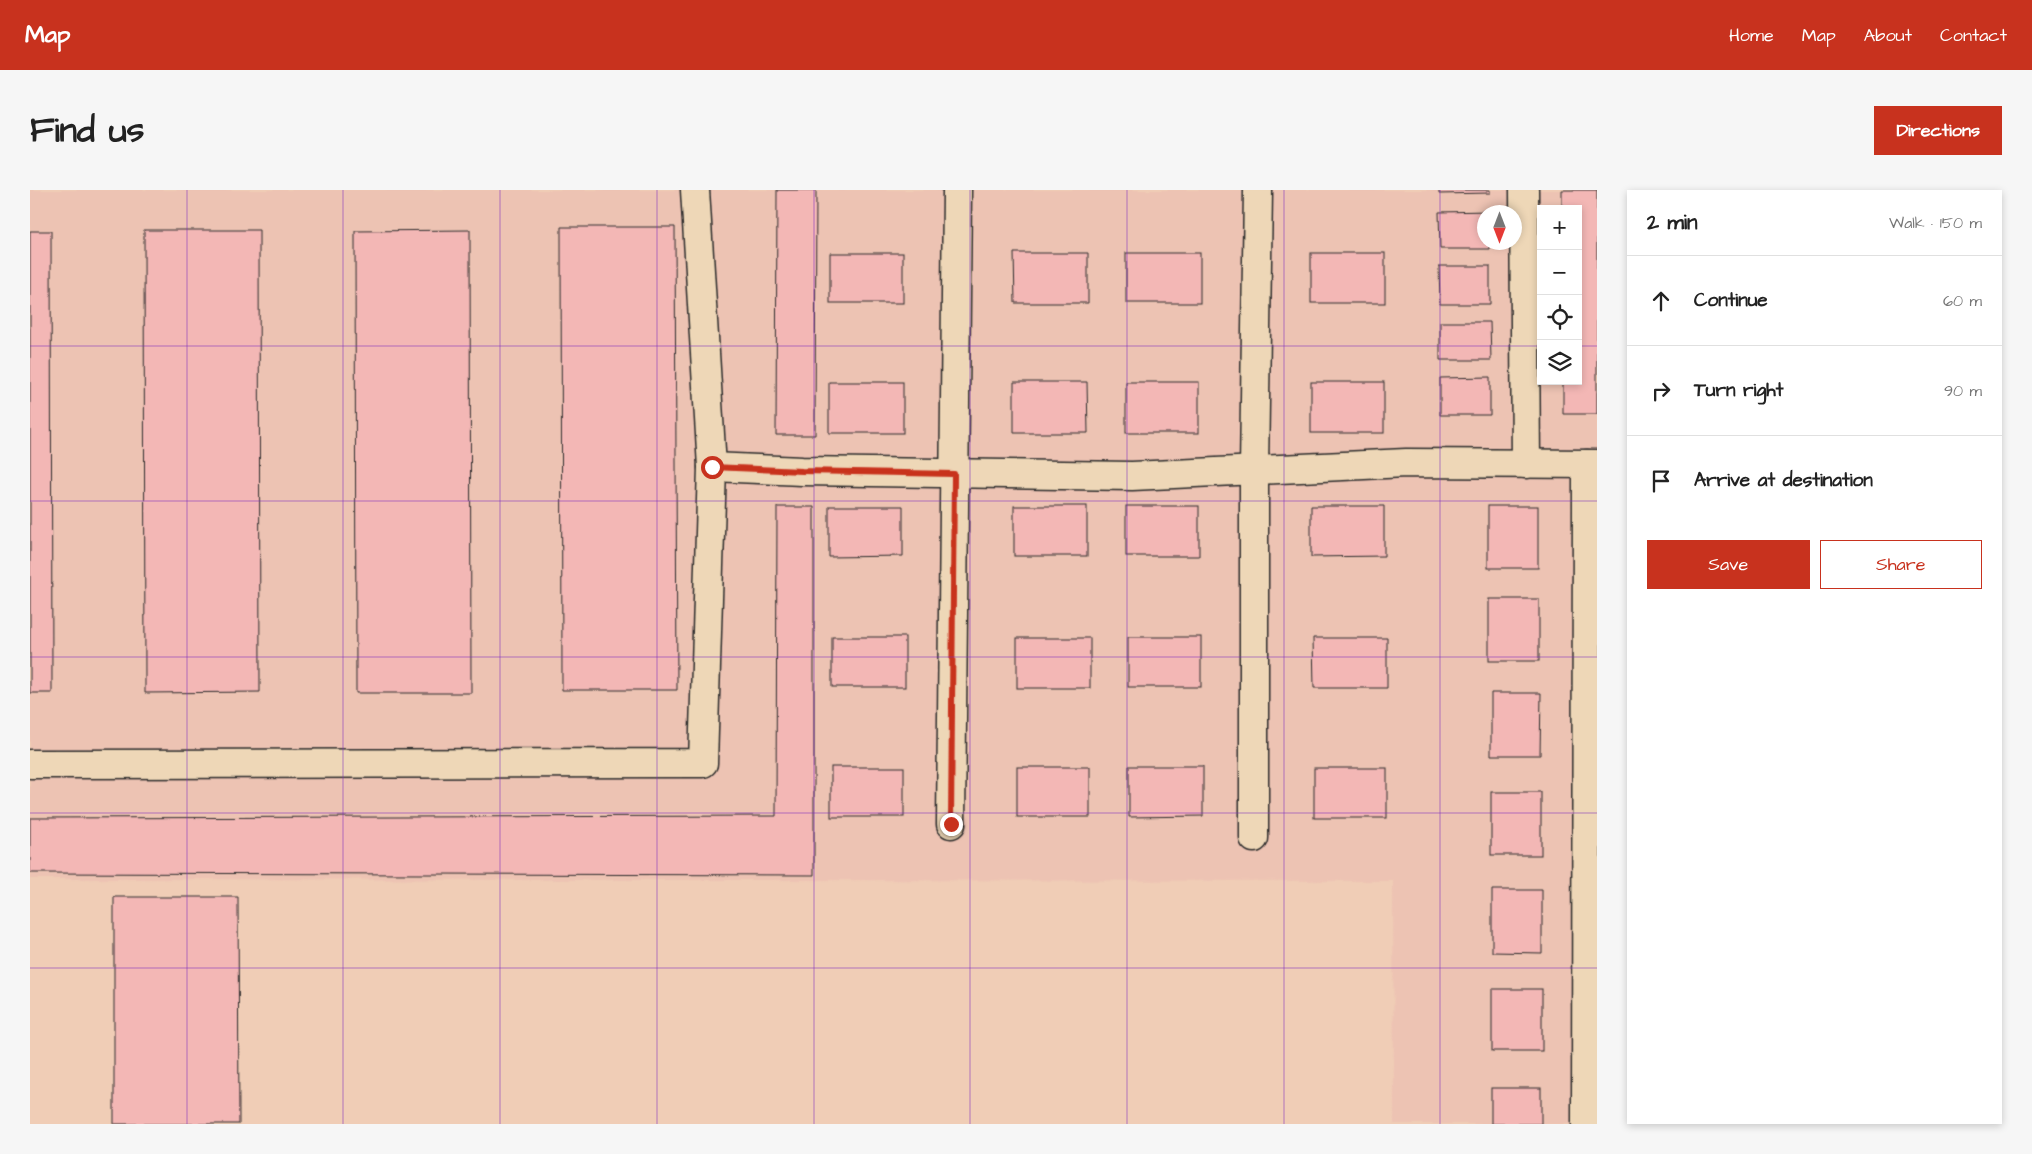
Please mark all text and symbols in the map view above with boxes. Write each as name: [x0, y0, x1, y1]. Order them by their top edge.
text: Map: [25, 18, 70, 52]
text: Home: [1729, 23, 1774, 48]
text: Map: [1802, 23, 1836, 48]
text: About: [1864, 23, 1912, 48]
text: Contact: [1940, 23, 2007, 48]
text: Find us: [30, 106, 144, 155]
button: Directions: [1874, 106, 2002, 155]
north arrow: [1477, 205, 1522, 250]
map controls: [1537, 205, 1582, 385]
button: +: [1537, 205, 1582, 250]
text: 2 min: [1647, 208, 1697, 237]
text: Walk · 150 m: [1889, 212, 1982, 234]
button: −: [1537, 250, 1582, 295]
icon: ahead: [1647, 287, 1675, 315]
text: Continue: [1694, 287, 1768, 314]
text: 60 m: [1943, 290, 1982, 312]
button: locate: [1537, 295, 1582, 340]
button: layers: [1537, 340, 1582, 385]
icon: right: [1647, 377, 1675, 405]
text: Turn right: [1694, 377, 1783, 404]
text: 90 m: [1944, 380, 1982, 402]
route start: [701, 456, 724, 479]
icon: arrive: [1647, 467, 1675, 495]
text: Arrive at destination: [1694, 467, 1873, 494]
button: Save: [1647, 540, 1810, 589]
button: Share: [1820, 540, 1982, 589]
route end: [940, 813, 963, 836]

